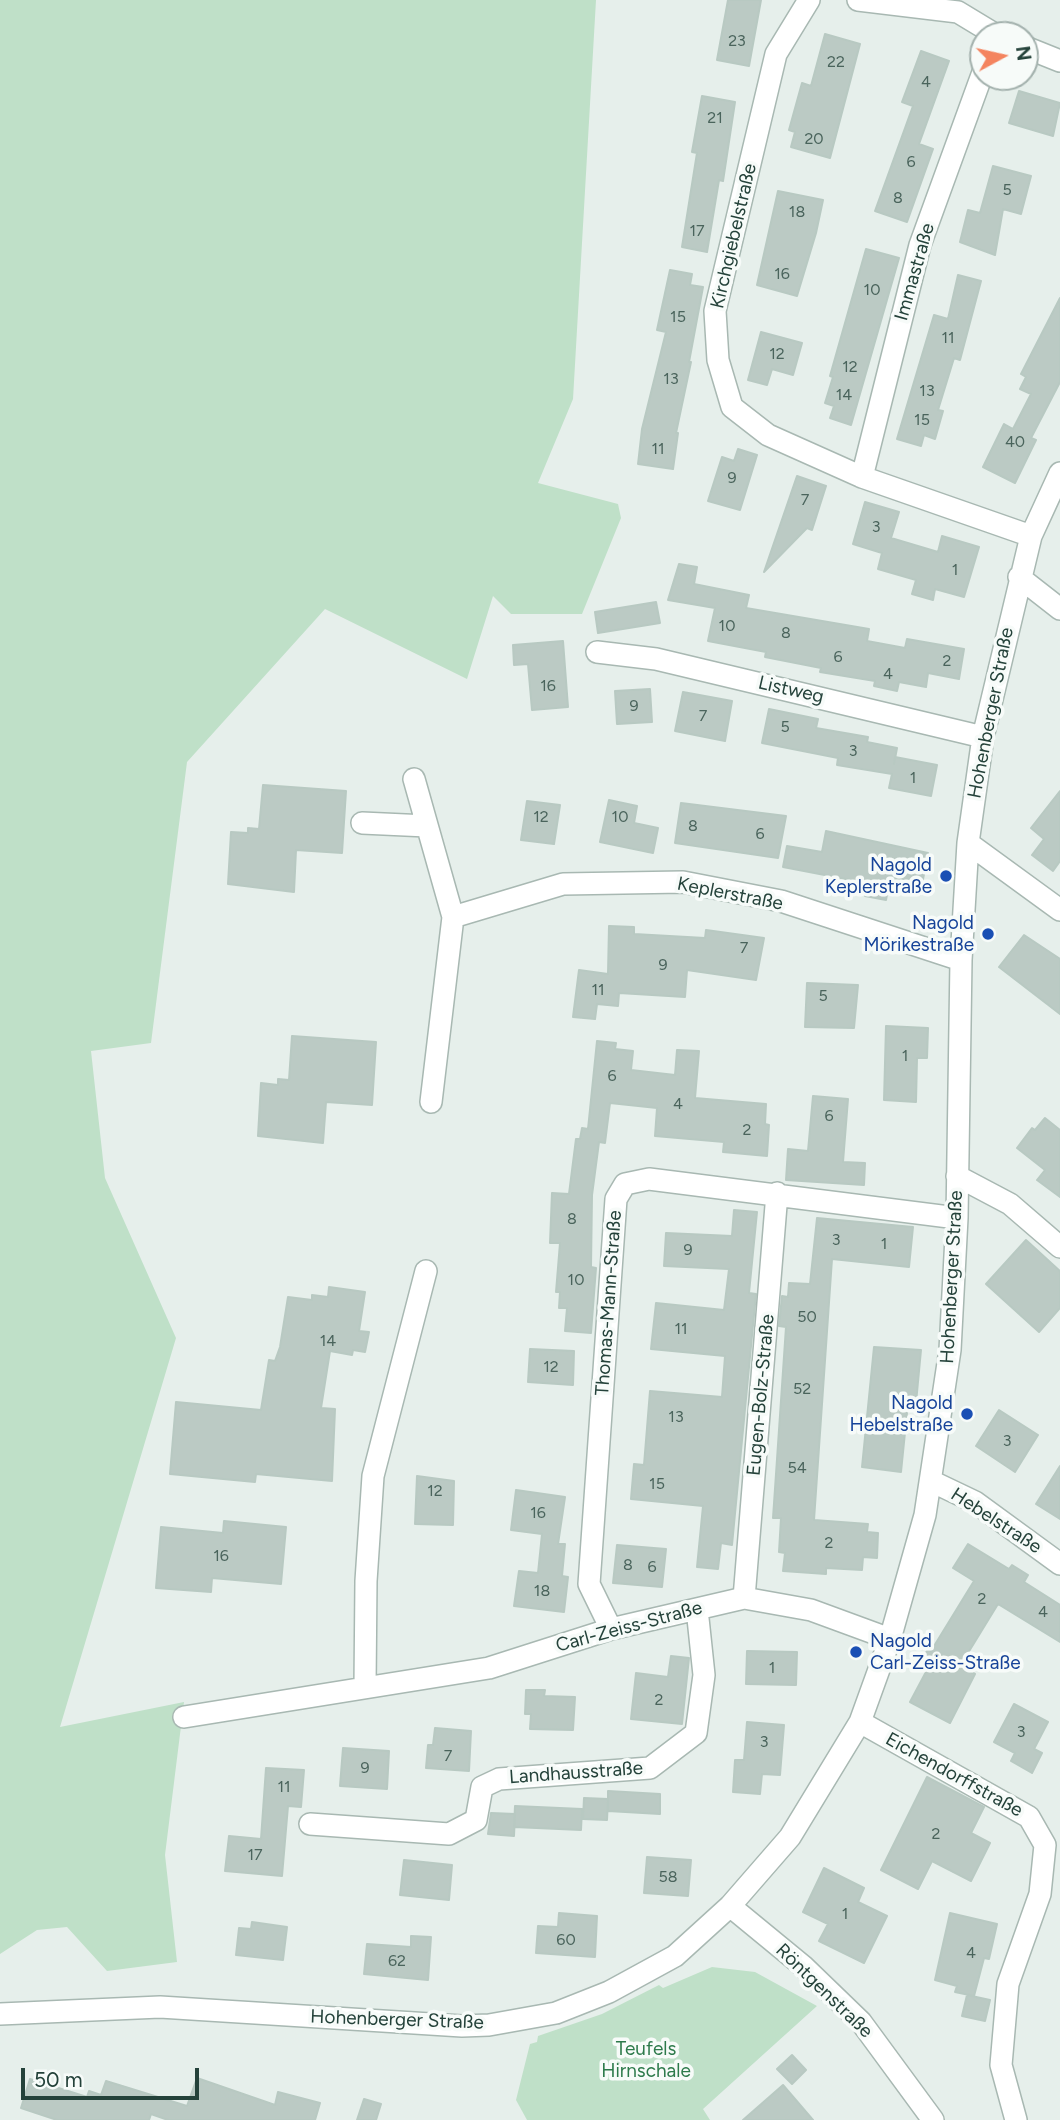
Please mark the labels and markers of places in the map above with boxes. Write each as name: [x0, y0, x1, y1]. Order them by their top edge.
place label: Nagold Keplerstraße: [825, 854, 932, 898]
marker: Nagold Keplerstraße: [938, 868, 954, 884]
place label: Nagold Mörikestraße: [863, 912, 974, 956]
marker: Nagold Mörikestraße: [980, 926, 996, 942]
place label: Nagold Hebelstraße: [849, 1392, 953, 1436]
marker: Nagold Hebelstraße: [959, 1406, 975, 1422]
place label: Nagold Carl-Zeiss-Straße: [870, 1630, 1021, 1674]
marker: Nagold Carl-Zeiss-Straße: [848, 1644, 864, 1660]

